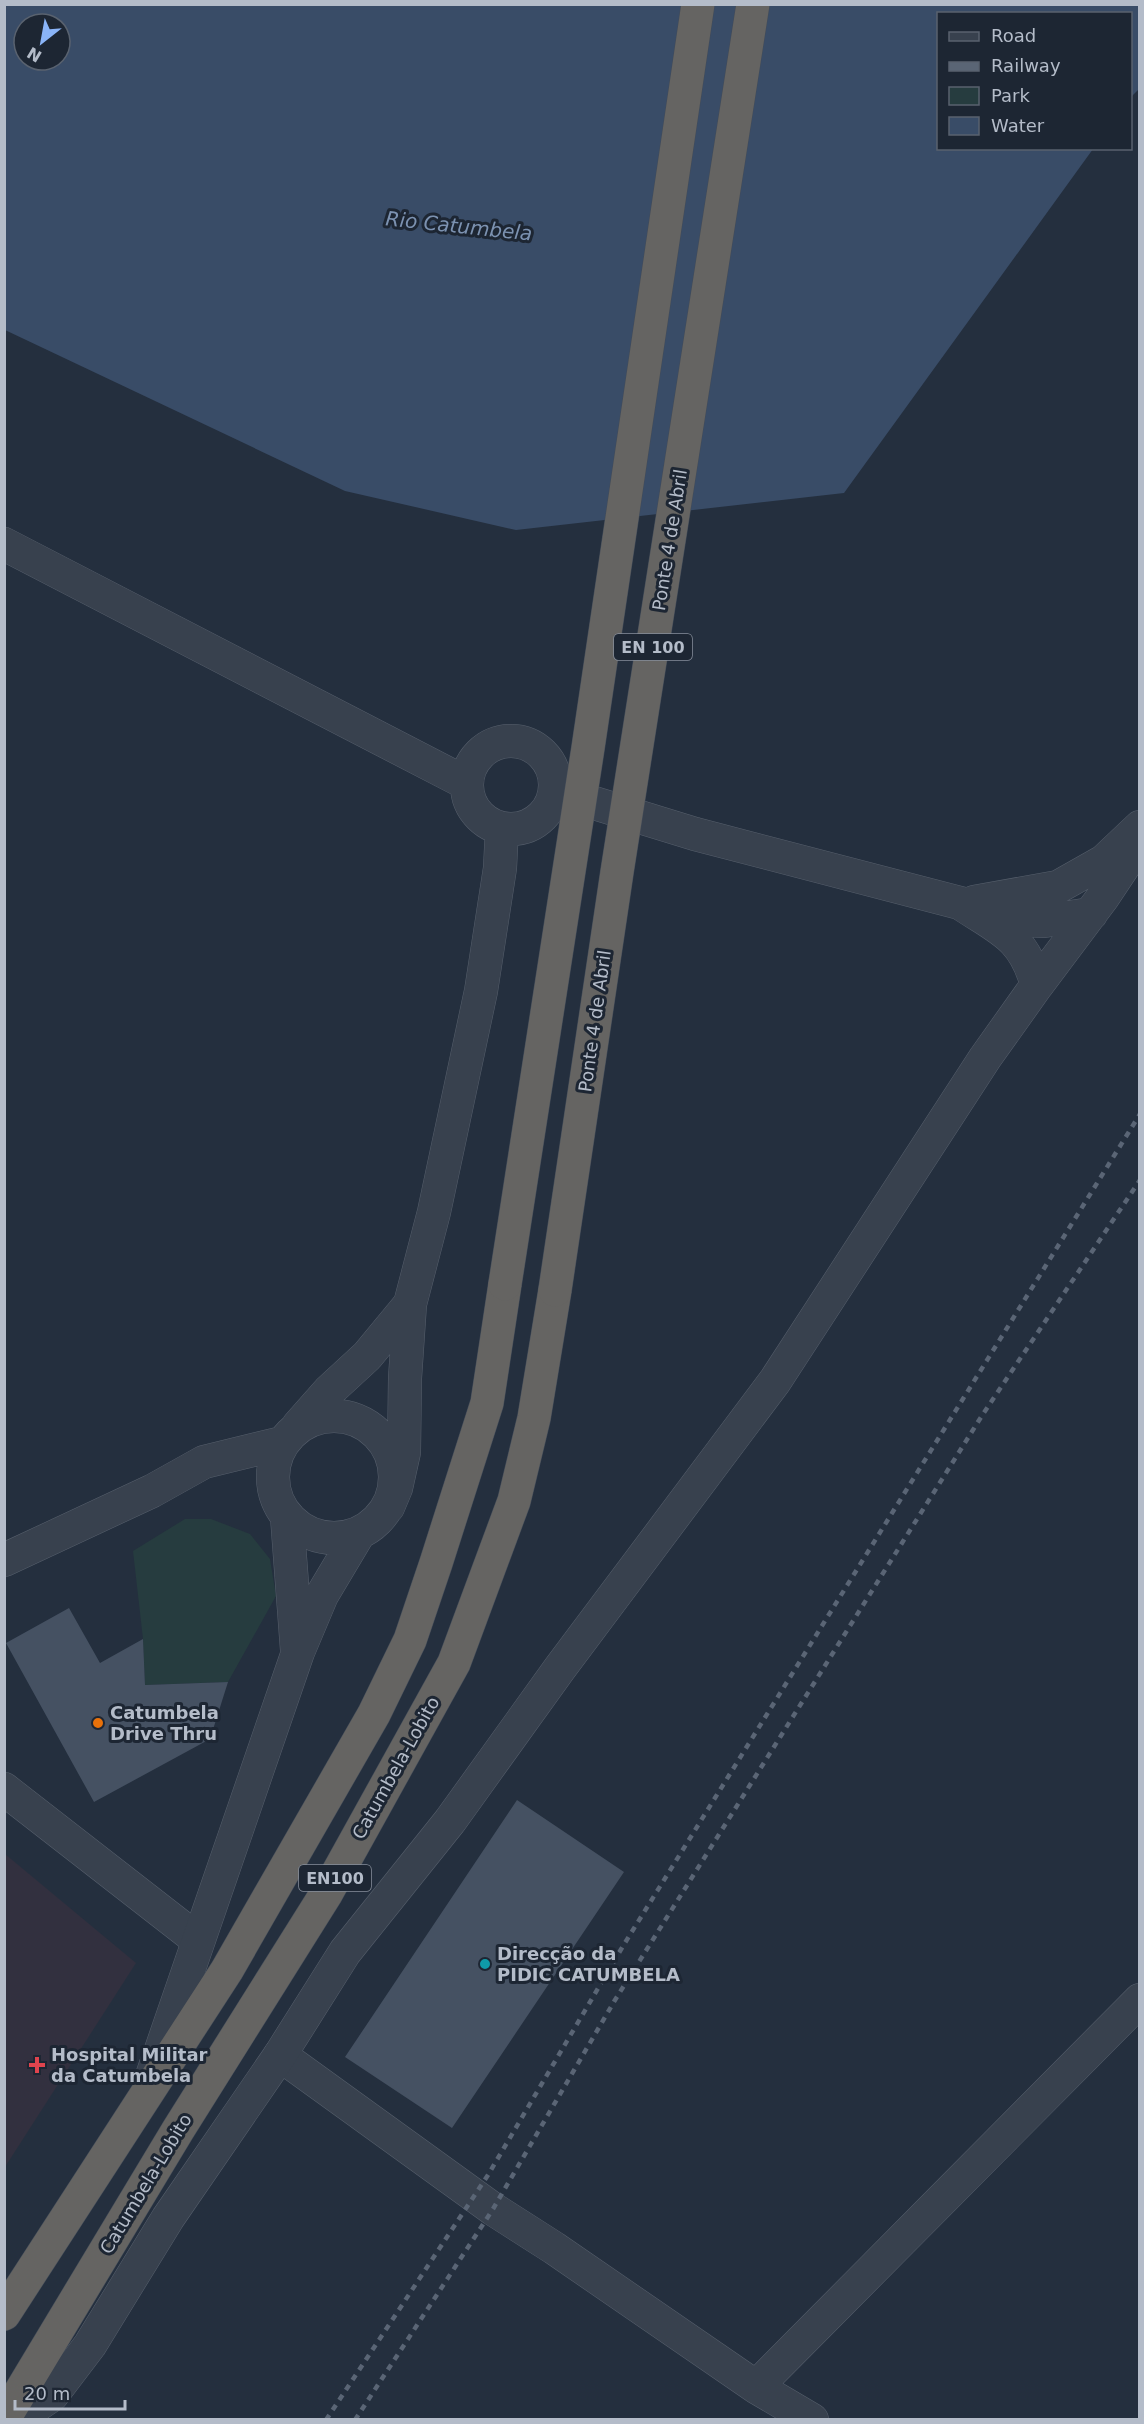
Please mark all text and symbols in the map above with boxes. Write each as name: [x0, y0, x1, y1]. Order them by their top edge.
north arrow: [12, 12, 72, 72]
legend: [937, 12, 1132, 150]
text: Road: [991, 25, 1036, 46]
text: N: [24, 43, 45, 66]
text: Railway: [991, 55, 1061, 76]
text: Park: [991, 85, 1030, 106]
text: Water: [991, 115, 1045, 136]
water label: Rio Catumbela: [385, 206, 533, 246]
street label: Ponte 4 de Abril: [648, 468, 691, 612]
road number: EN 100: [614, 634, 692, 660]
street label: Ponte 4 de Abril: [574, 949, 615, 1093]
street label: Catumbela-Lobito: [348, 1693, 443, 1843]
place label: Catumbela Drive Thru: [110, 1702, 219, 1744]
marker: Catumbela Drive Thru: [91, 1716, 105, 1730]
road number: EN100: [299, 1865, 371, 1891]
place label: Direcção da PIDIC CATUMBELA: [497, 1943, 680, 1985]
marker: Direcção da PIDIC CATUMBELA: [478, 1957, 492, 1971]
place label: Hospital Militar da Catumbela: [51, 2044, 208, 2086]
marker: Hospital Militar da Catumbela: [28, 2056, 46, 2074]
street label: Catumbela-Lobito: [95, 2110, 196, 2258]
scale bar: [15, 2373, 124, 2411]
text: 20 m: [24, 2383, 70, 2404]

